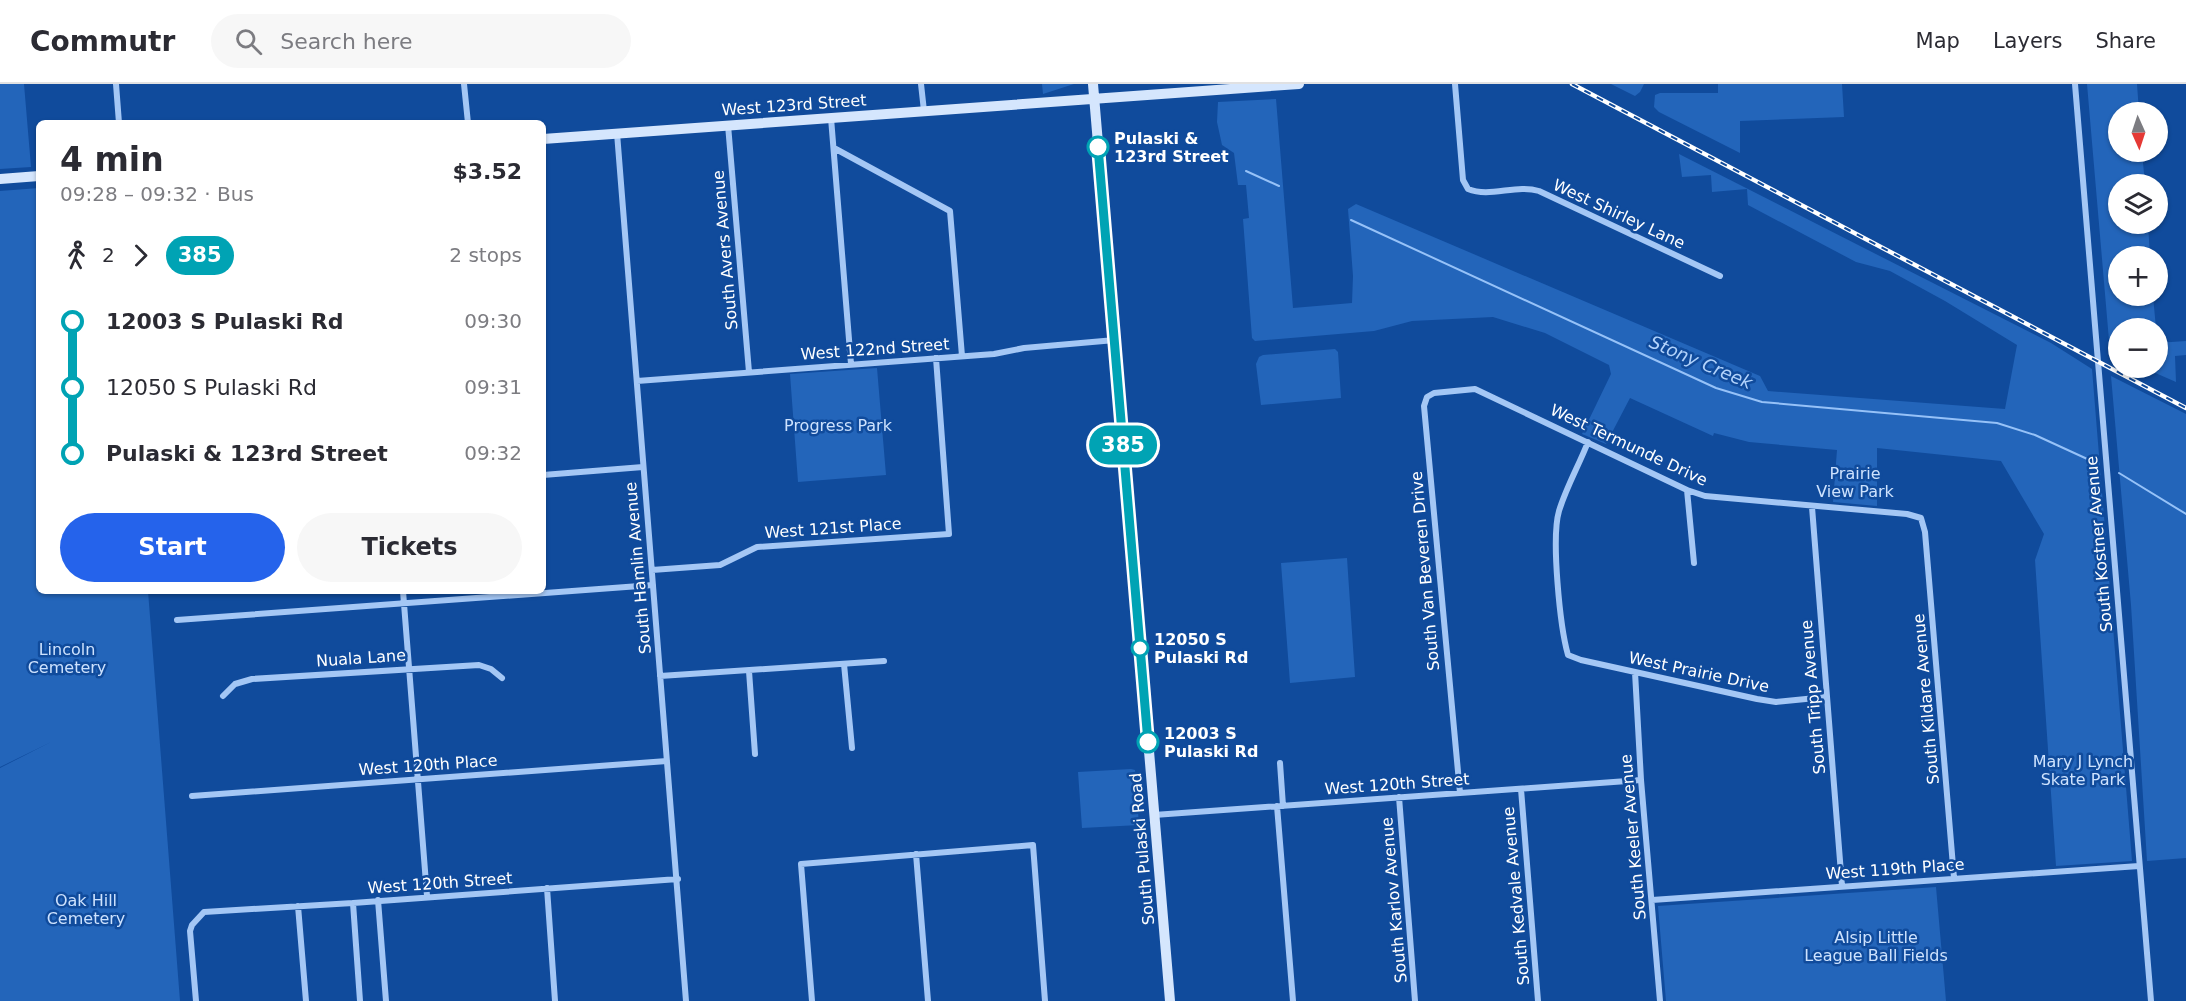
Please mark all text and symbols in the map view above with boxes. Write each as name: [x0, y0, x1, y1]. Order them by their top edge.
search box: [211, 14, 631, 68]
text: Commutr: [30, 25, 175, 58]
icon: search: [232, 25, 265, 58]
text: Search here: [280, 29, 412, 54]
text: Map: [1916, 29, 1960, 53]
text: Layers: [1993, 29, 2062, 53]
text: Share: [2095, 29, 2156, 53]
street label: West 123rd Street: [721, 90, 867, 120]
north arrow: [2108, 102, 2168, 162]
map controls: [2108, 102, 2168, 378]
place label: Pulaski & 123rd Street: [1114, 129, 1229, 166]
marker: Pulaski & 123rd Street: [1087, 136, 1109, 158]
text: 4 min: [60, 140, 164, 179]
text: $3.52: [452, 159, 522, 184]
street label: South Avers Avenue: [709, 169, 741, 331]
button: layers: [2108, 174, 2168, 234]
street label: West Shirley Lane: [1550, 175, 1688, 253]
text: 09:28 – 09:32 · Bus: [60, 182, 254, 206]
icon: walk: [60, 239, 93, 272]
icon: forward: [124, 239, 157, 272]
text: 2: [102, 243, 115, 267]
text: 385: [178, 243, 222, 267]
text: 2 stops: [449, 243, 522, 267]
button: +: [2108, 246, 2168, 306]
text: 12003 S Pulaski Rd: [106, 309, 344, 334]
text: 09:30: [464, 309, 522, 333]
button: −: [2108, 318, 2168, 378]
water label: Stony Creek: [1646, 331, 1757, 394]
street label: West 122nd Street: [800, 334, 950, 364]
text: 12050 S Pulaski Rd: [106, 375, 317, 400]
text: 09:31: [464, 375, 522, 399]
street label: West Termunde Drive: [1547, 400, 1711, 490]
park label: Progress Park: [784, 416, 893, 435]
line badge: 385: [1088, 426, 1158, 464]
text: 385: [1101, 433, 1145, 457]
text: Pulaski & 123rd Street: [106, 441, 388, 466]
text: 09:32: [464, 441, 522, 465]
street label: South Kostner Avenue: [2082, 455, 2116, 633]
park label: Prairie View Park: [1816, 464, 1895, 501]
street label: South Van Beveren Drive: [1407, 470, 1443, 672]
street label: South Hamlin Avenue: [621, 481, 655, 655]
button: Start: [60, 513, 285, 582]
button: Tickets: [297, 513, 522, 582]
street label: West 121st Place: [764, 514, 902, 542]
street label: South Kildare Avenue: [1909, 613, 1943, 785]
street label: South Tripp Avenue: [1797, 619, 1829, 775]
place label: 12050 S Pulaski Rd: [1154, 630, 1248, 667]
marker: 12050 S Pulaski Rd: [1131, 639, 1149, 657]
park label: Lincoln Cemetery: [28, 640, 106, 677]
street label: Nuala Lane: [315, 645, 407, 671]
street label: West Prairie Drive: [1627, 648, 1771, 696]
place label: 12003 S Pulaski Rd: [1164, 724, 1258, 761]
marker: 12003 S Pulaski Rd: [1137, 731, 1159, 753]
street label: West 120th Place: [358, 751, 498, 779]
park label: Mary J Lynch Skate Park: [2033, 752, 2133, 789]
street label: South Keeler Avenue: [1616, 753, 1650, 921]
street label: West 120th Street: [1324, 769, 1470, 799]
street label: South Pulaski Road: [1126, 772, 1158, 926]
street label: South Kedvale Avenue: [1499, 806, 1533, 986]
street label: South Karlov Avenue: [1377, 816, 1411, 984]
street label: West 119th Place: [1825, 855, 1965, 883]
street label: West 120th Street: [367, 868, 513, 898]
park label: Oak Hill Cemetery: [47, 891, 125, 928]
park label: Alsip Little League Ball Fields: [1804, 928, 1948, 965]

